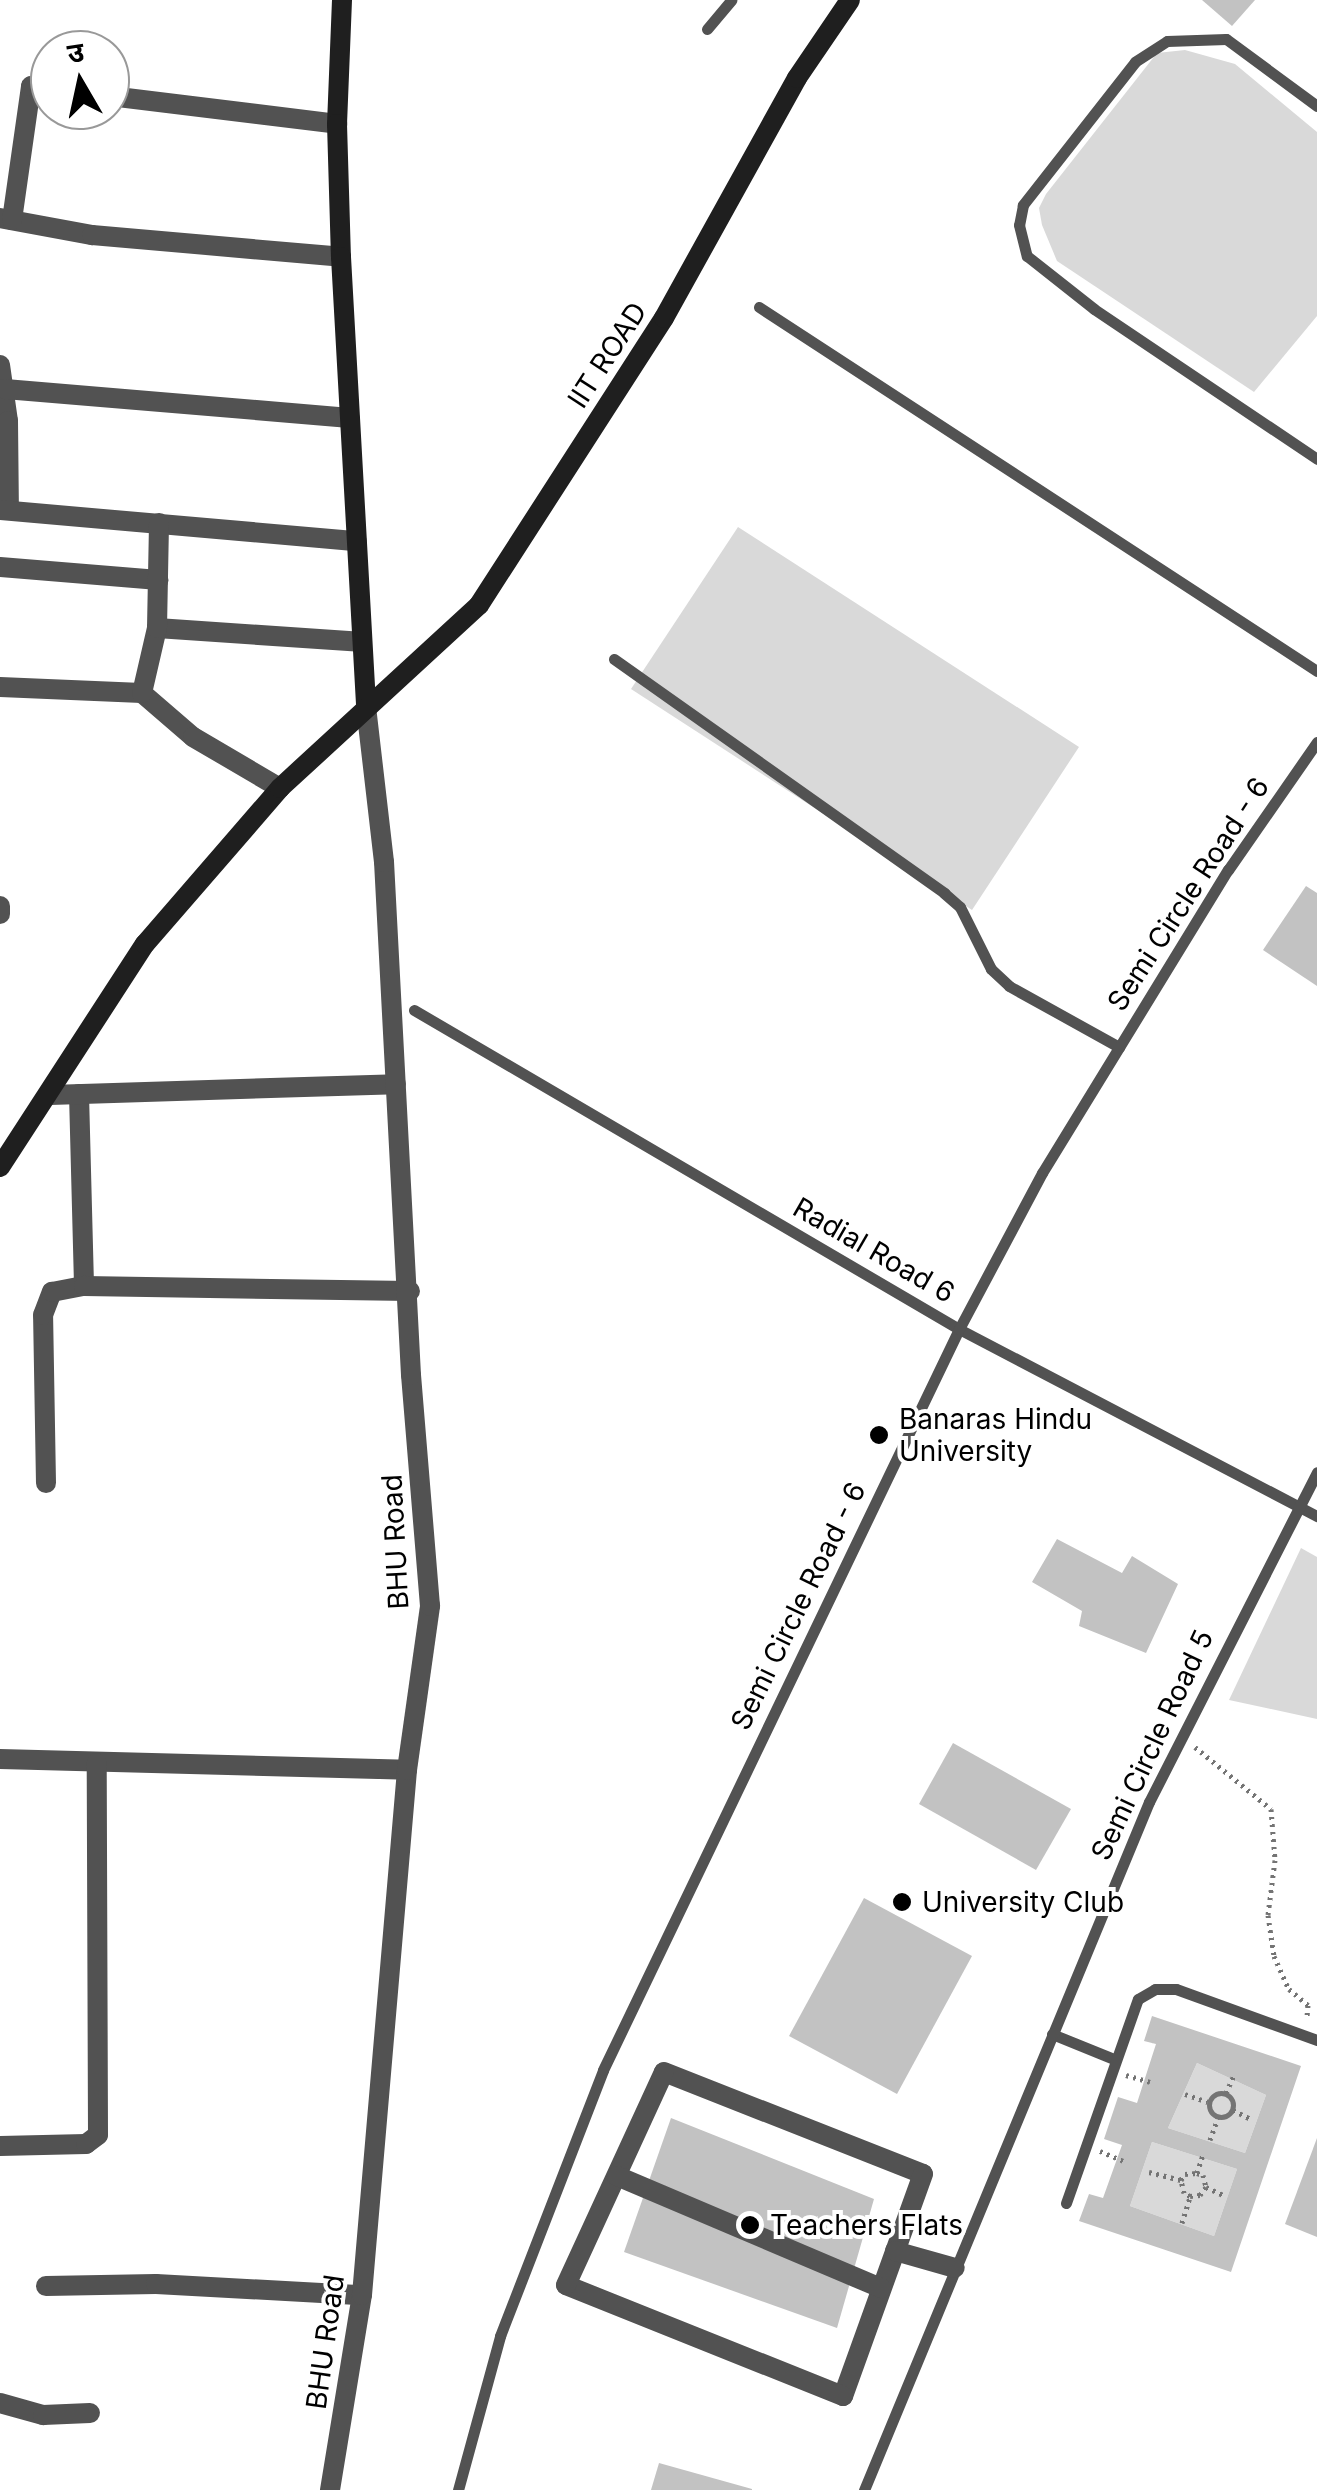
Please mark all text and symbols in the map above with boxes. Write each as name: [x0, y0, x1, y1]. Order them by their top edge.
north arrow: [30, 30, 130, 130]
text: उ: [65, 34, 86, 70]
street label: IIT ROAD: [561, 296, 653, 414]
street label: Semi Circle Road - 6: [1100, 771, 1276, 1017]
street label: Radial Road 6: [787, 1190, 961, 1310]
place label: Banaras Hindu University: [899, 1402, 1092, 1468]
marker: Banaras Hindu University: [868, 1424, 890, 1446]
street label: BHU Road: [375, 1474, 415, 1610]
street label: Semi Circle Road - 6: [723, 1477, 873, 1735]
street label: Semi Circle Road 5: [1084, 1625, 1220, 1865]
place label: University Club: [922, 1885, 1124, 1919]
marker: University Club: [891, 1891, 913, 1913]
place label: Teachers Flats: [770, 2208, 963, 2242]
marker: Teachers Flats: [739, 2214, 761, 2236]
street label: BHU Road: [299, 2273, 351, 2411]

